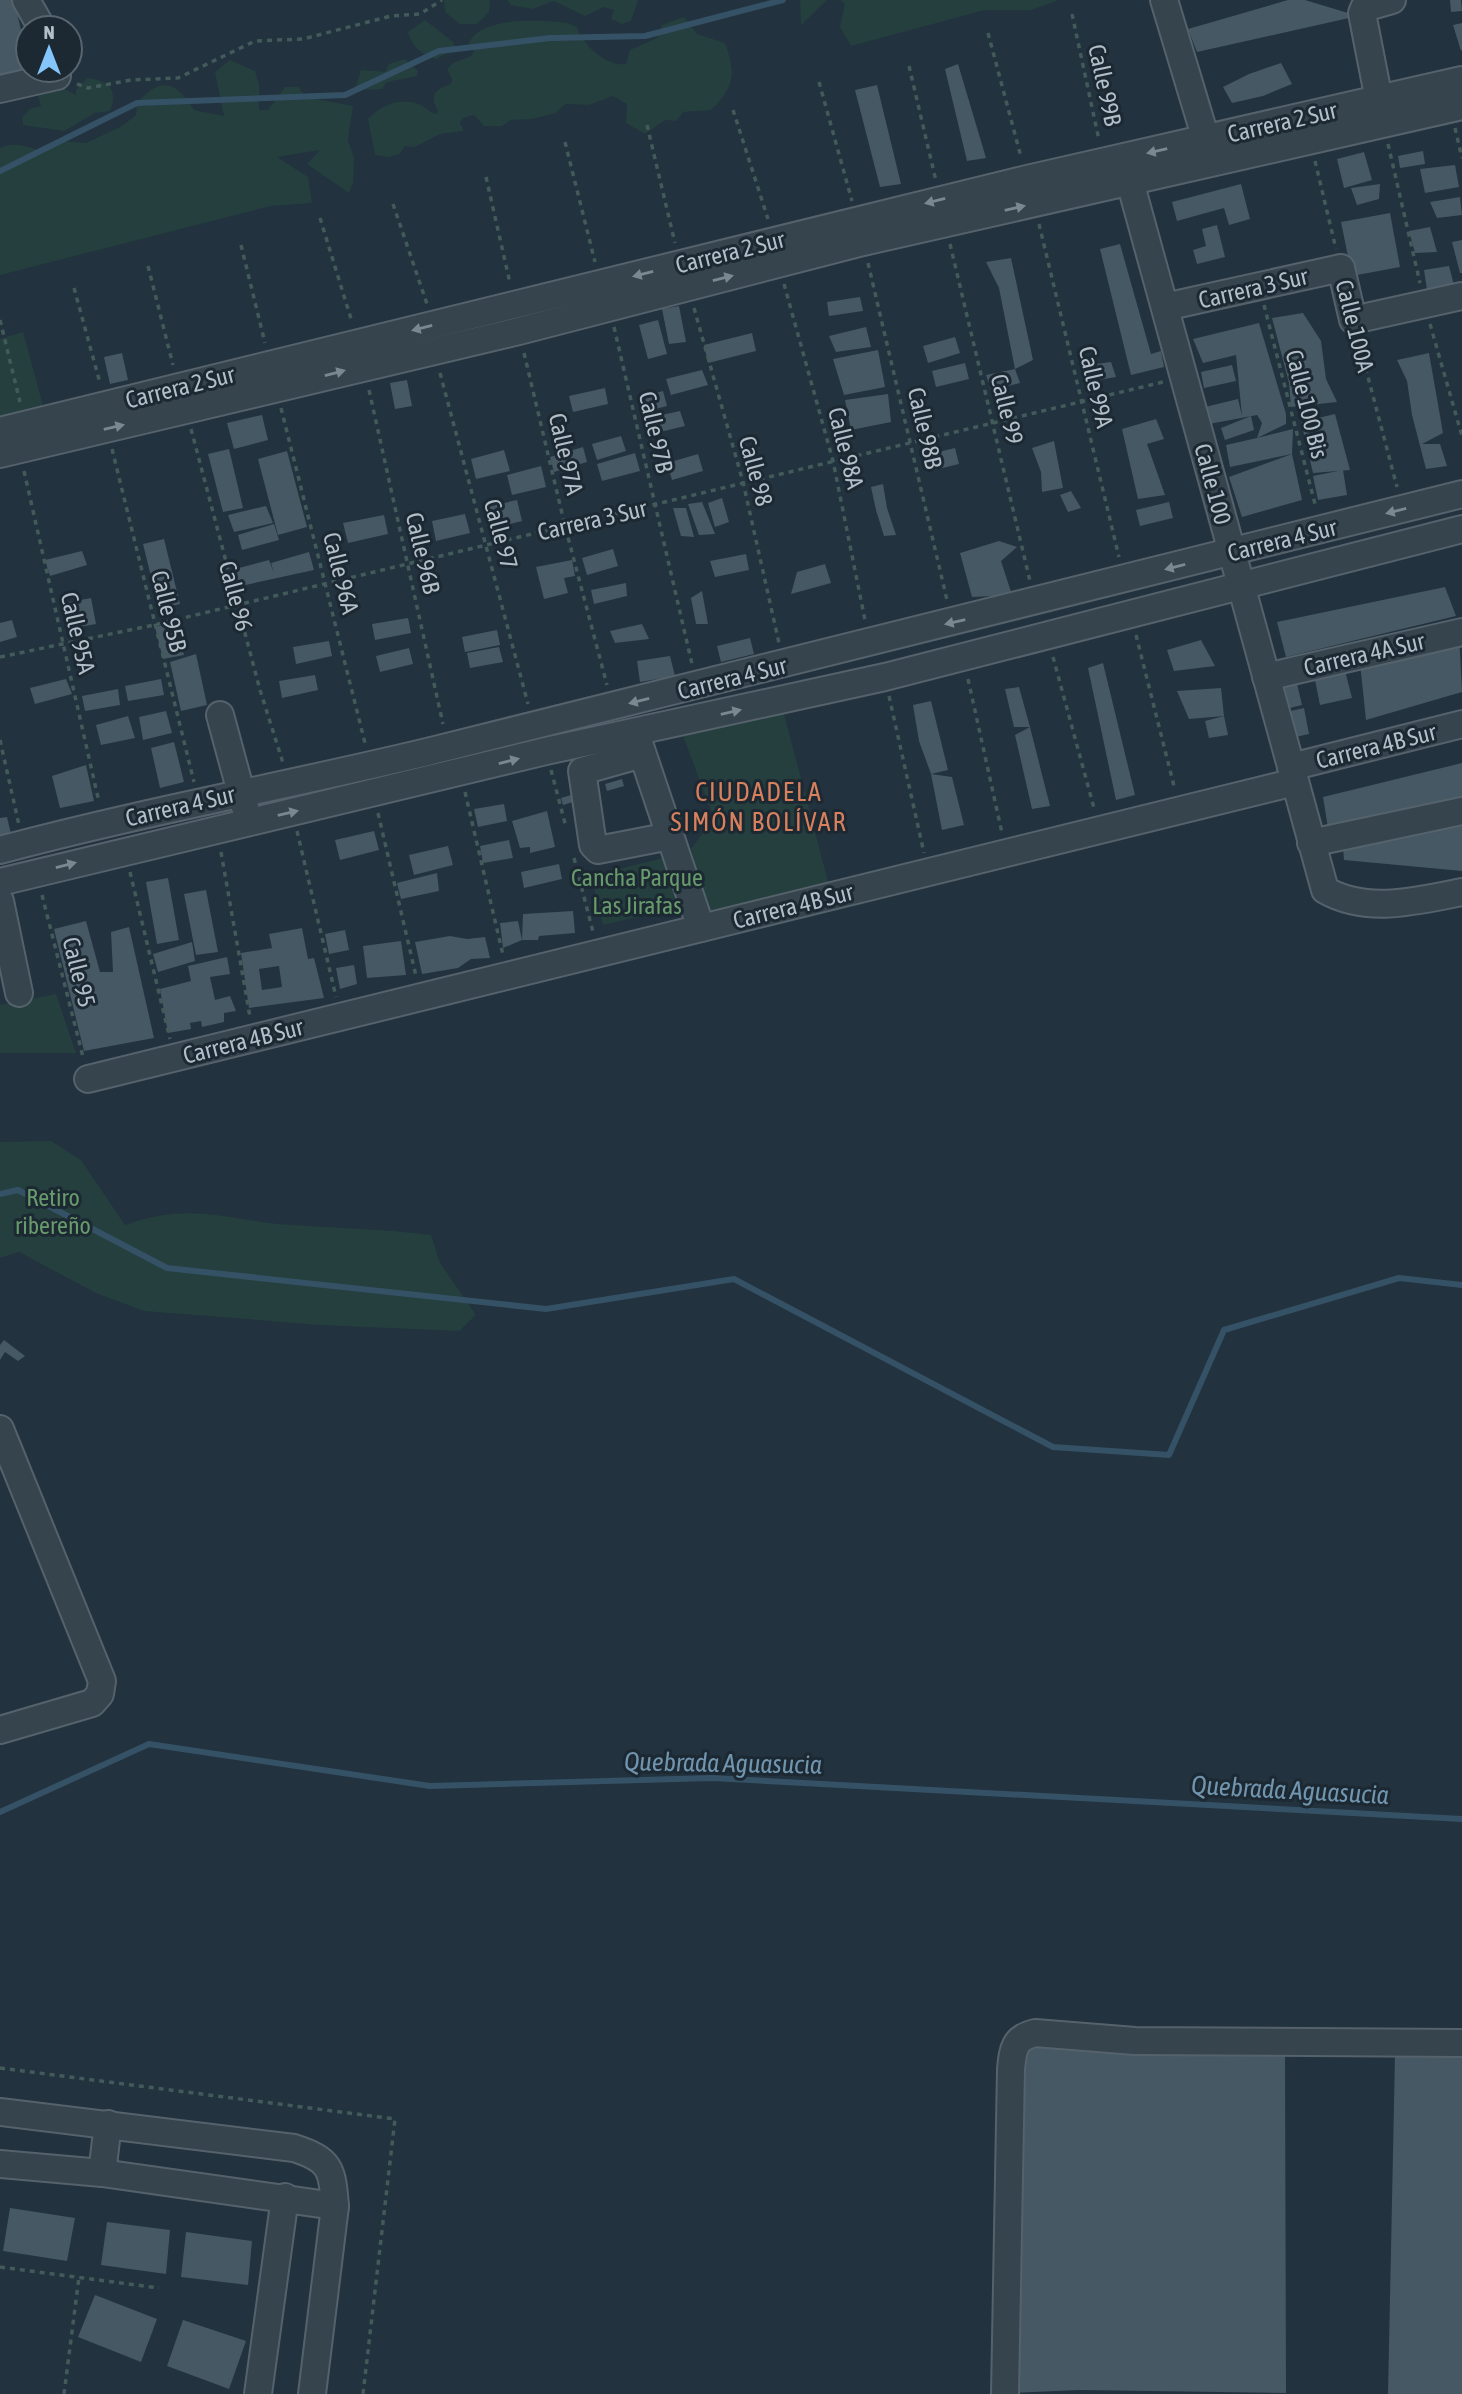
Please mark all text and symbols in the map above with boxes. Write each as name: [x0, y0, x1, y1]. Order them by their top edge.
north arrow: [14, 14, 84, 84]
text: N: [43, 21, 55, 43]
street label: Calle 99B: [1083, 42, 1127, 129]
street label: Carrera 2 Sur: [1225, 96, 1340, 148]
one-way arrow: [1146, 146, 1168, 157]
one-way arrow: [924, 196, 946, 207]
one-way arrow: [1004, 202, 1026, 213]
street label: Carrera 2 Sur: [673, 225, 788, 279]
street label: Carrera 3 Sur: [1196, 262, 1311, 314]
one-way arrow: [632, 269, 654, 280]
one-way arrow: [712, 272, 734, 283]
street label: Calle 100A: [1331, 277, 1380, 375]
one-way arrow: [411, 323, 433, 334]
street label: Calle 99A: [1074, 344, 1119, 431]
street label: Calle 100 Bis: [1280, 347, 1334, 461]
street label: Carrera 2 Sur: [123, 360, 238, 414]
one-way arrow: [325, 368, 346, 378]
street label: Calle 99: [985, 371, 1029, 447]
street label: Calle 98B: [903, 385, 948, 472]
street label: Calle 97B: [634, 389, 679, 476]
street label: Calle 98A: [823, 404, 869, 492]
street label: Calle 97A: [544, 411, 589, 498]
one-way arrow: [103, 421, 125, 432]
street label: Calle 98: [734, 433, 778, 509]
street label: Calle 100: [1189, 441, 1237, 527]
street label: Carrera 3 Sur: [535, 494, 650, 546]
street label: Calle 97: [479, 496, 523, 572]
one-way arrow: [1385, 506, 1406, 516]
street label: Calle 96B: [401, 510, 446, 597]
street label: Carrera 4 Sur: [1225, 513, 1340, 567]
street label: Calle 96A: [318, 529, 364, 617]
street label: Calle 96: [214, 558, 258, 634]
one-way arrow: [1164, 562, 1186, 573]
street label: Calle 95B: [146, 568, 192, 655]
street label: Calle 95A: [56, 590, 101, 677]
one-way arrow: [944, 617, 966, 628]
street label: Carrera 4A Sur: [1301, 627, 1428, 681]
street label: Carrera 4 Sur: [675, 651, 790, 705]
one-way arrow: [628, 696, 650, 707]
one-way arrow: [720, 707, 742, 718]
street label: Carrera 4B Sur: [1313, 718, 1440, 774]
one-way arrow: [498, 755, 520, 766]
district label: CIUDADELA SIMÓN BOLÍVAR: [670, 777, 848, 837]
street label: Carrera 4 Sur: [123, 780, 238, 832]
one-way arrow: [277, 807, 299, 818]
one-way arrow: [55, 859, 77, 870]
park label: Cancha Parque Las Jirafas: [571, 864, 703, 919]
street label: Carrera 4B Sur: [730, 878, 857, 934]
street label: Calle 95: [57, 934, 101, 1010]
street label: Carrera 4B Sur: [180, 1013, 307, 1069]
park label: Retiro ribereño: [15, 1184, 91, 1239]
water label: Quebrada Aguasucia: [624, 1746, 822, 1780]
water label: Quebrada Aguasucia: [1190, 1770, 1390, 1810]

